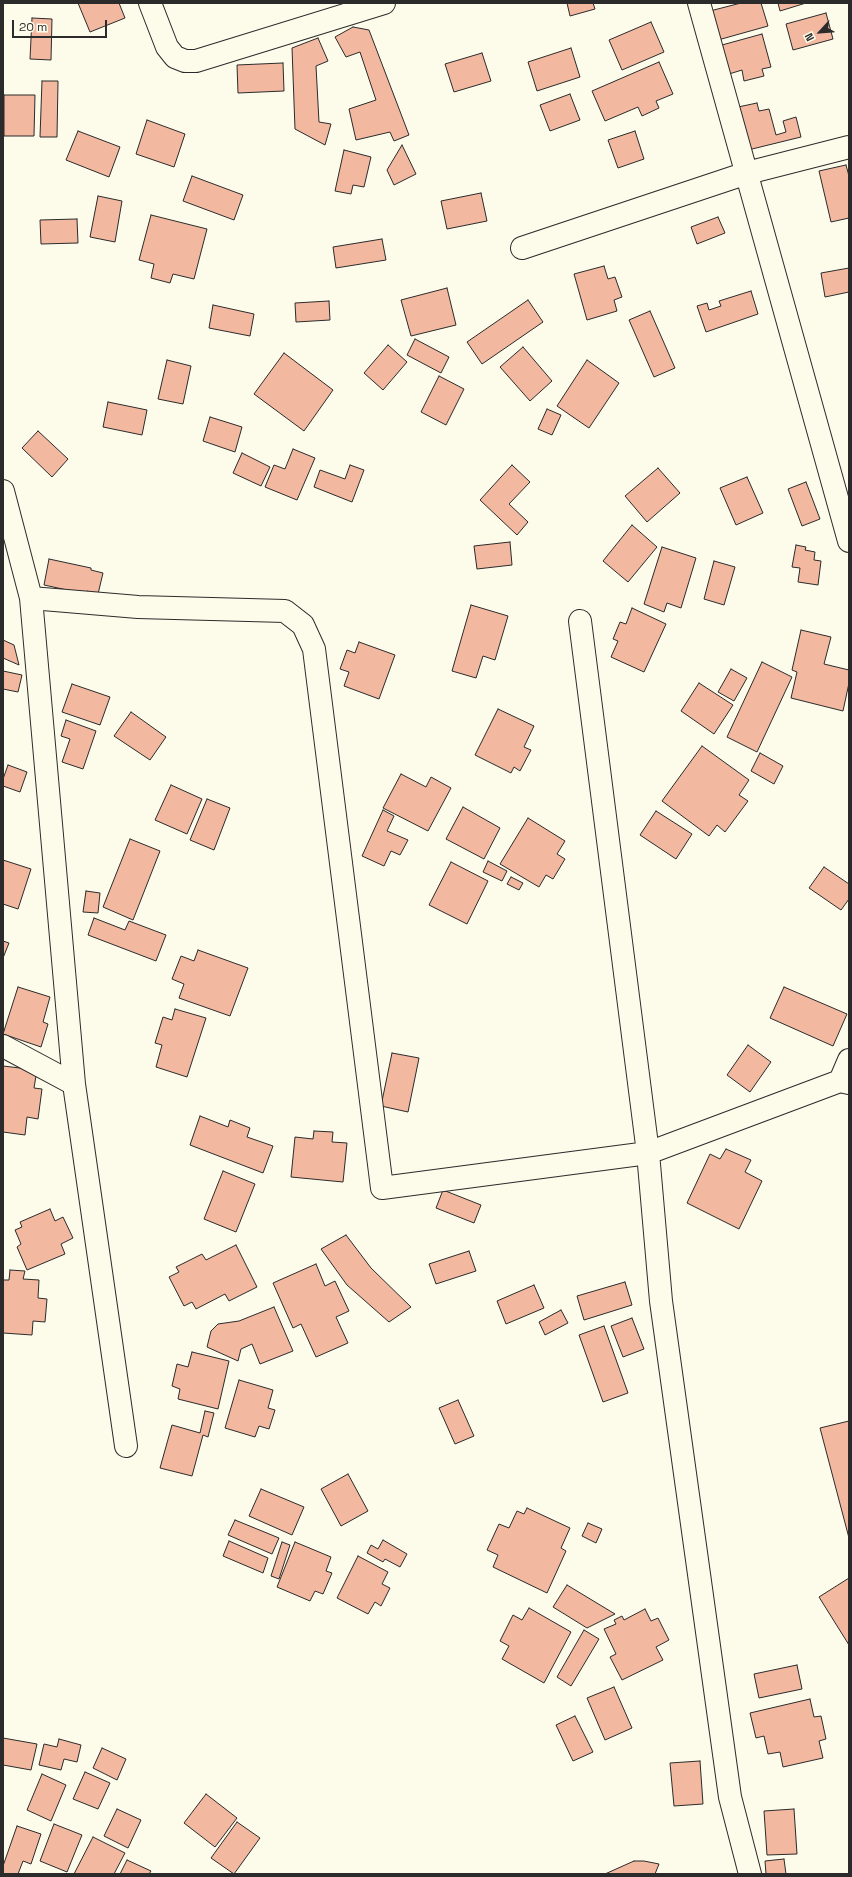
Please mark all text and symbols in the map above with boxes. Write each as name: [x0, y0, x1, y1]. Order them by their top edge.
scale bar: [14, 12, 109, 38]
north arrow: [800, 12, 840, 52]
text: 20 m: [19, 19, 47, 35]
text: N: [801, 31, 817, 44]

